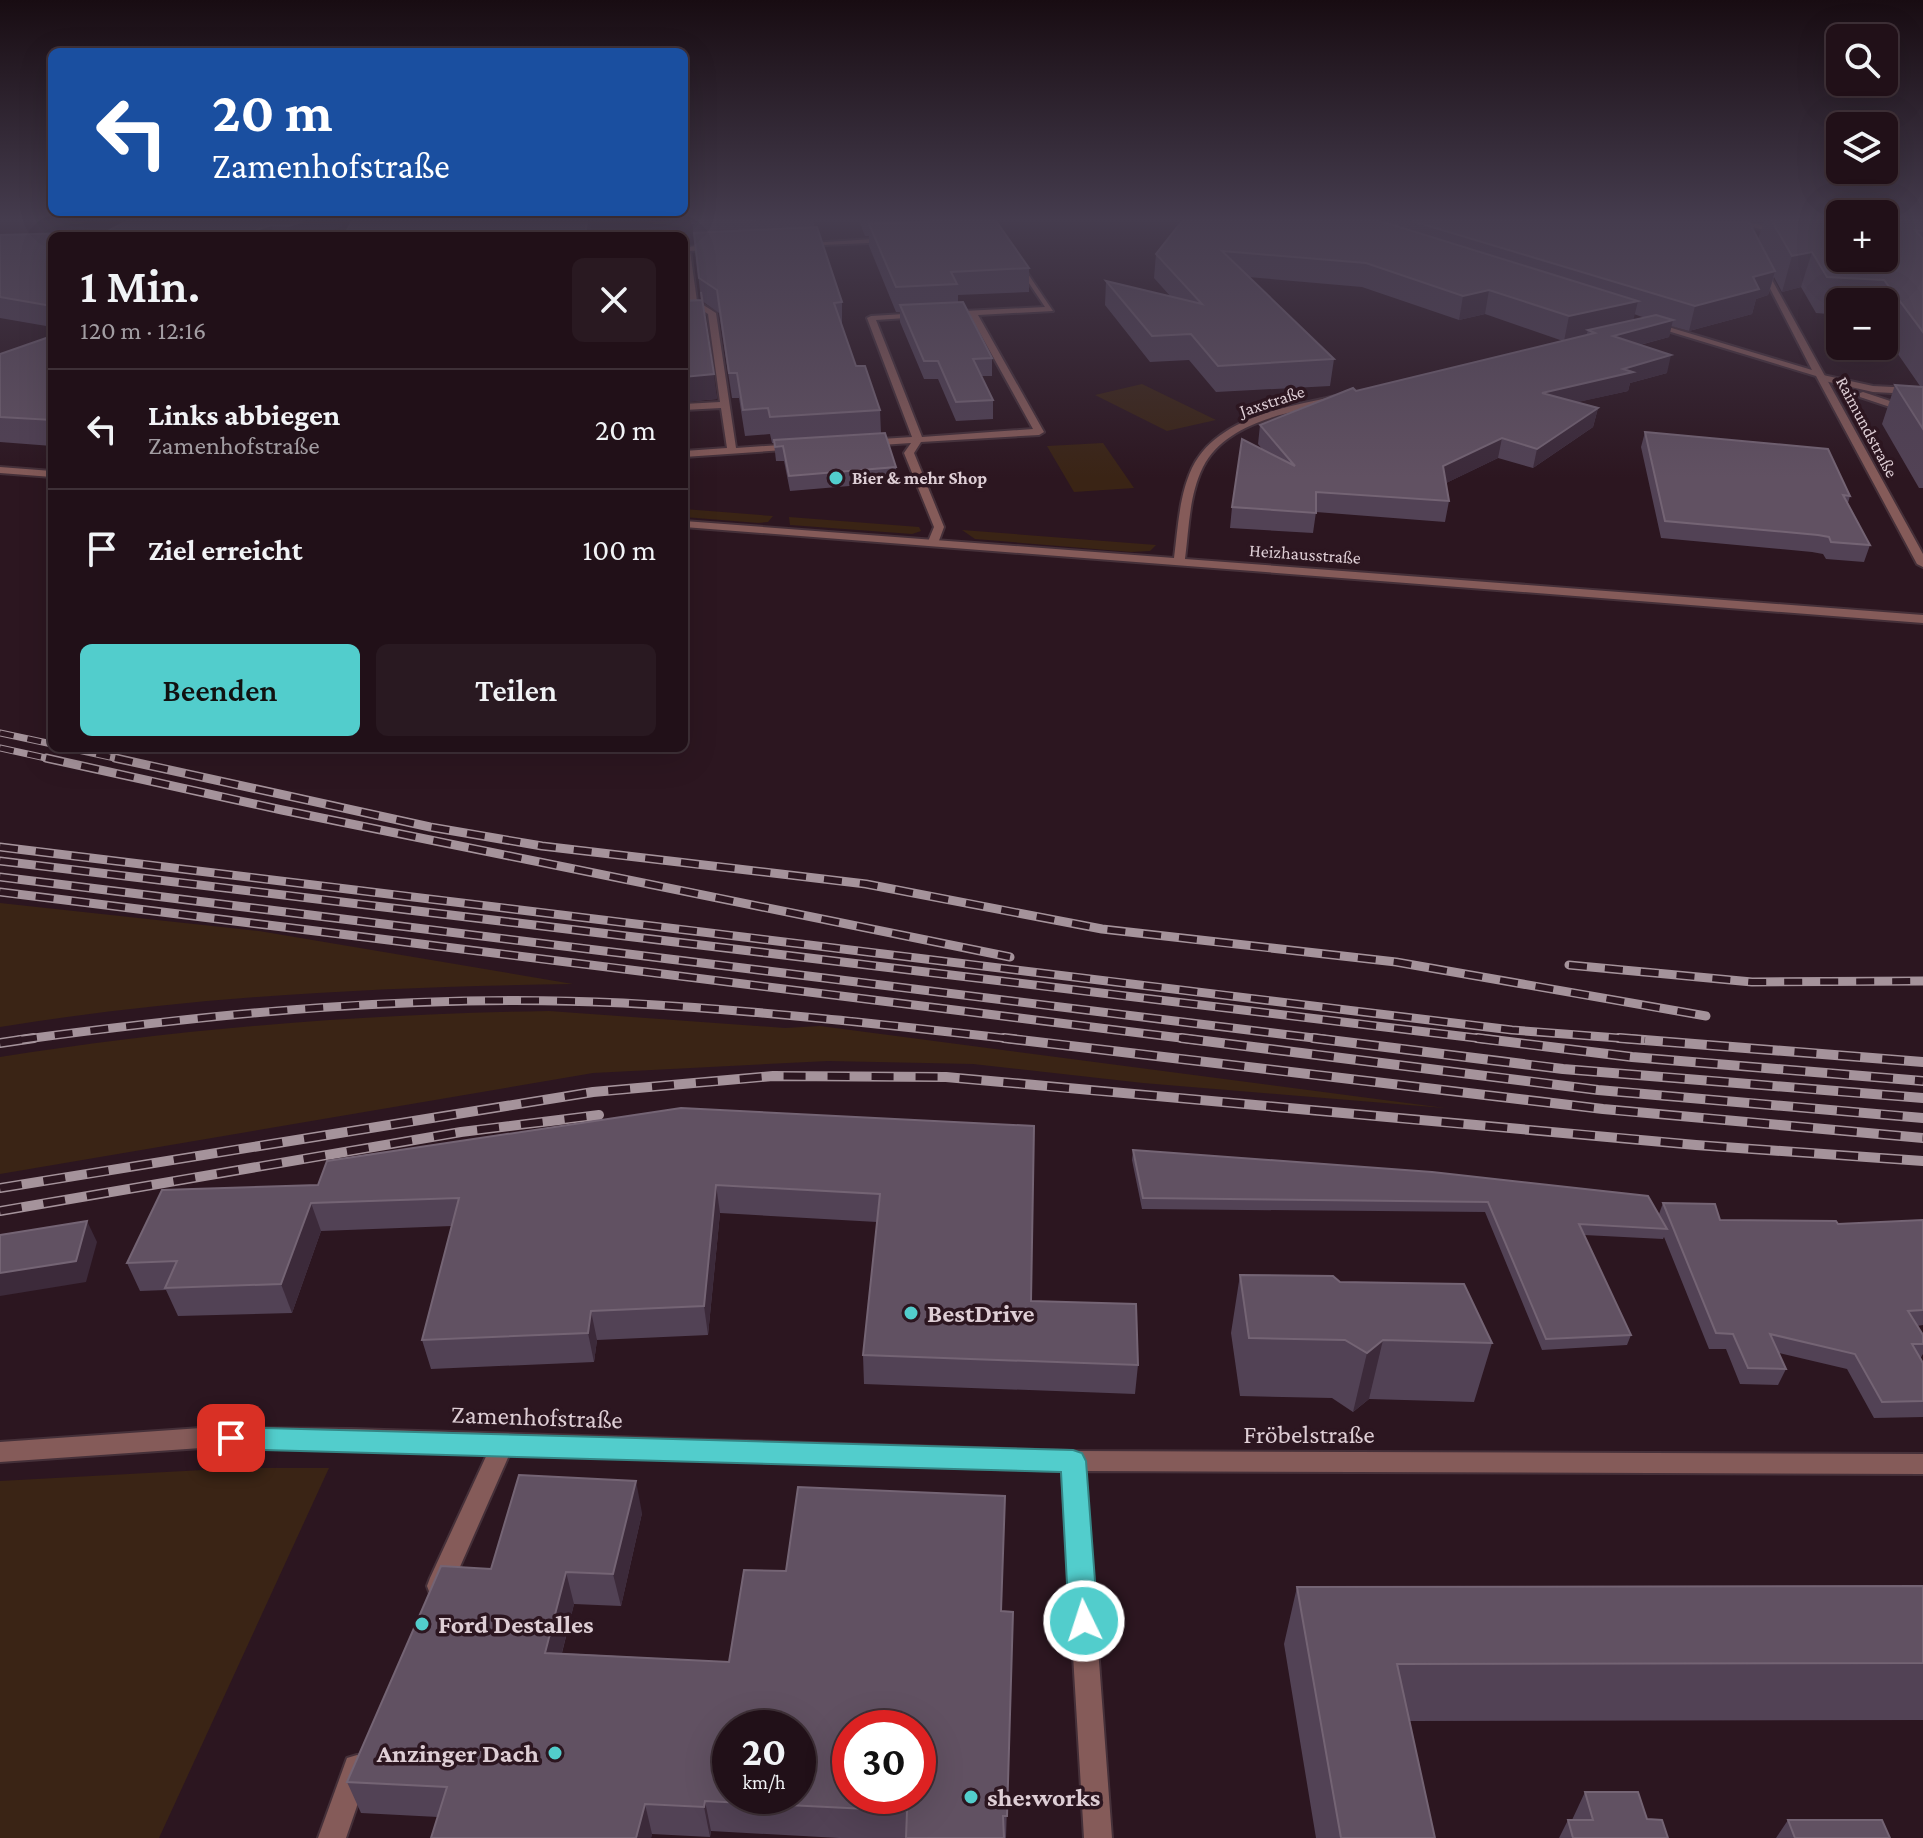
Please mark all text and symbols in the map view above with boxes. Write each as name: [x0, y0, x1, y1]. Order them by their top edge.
map controls: [1826, 24, 1898, 360]
button: search: [1826, 24, 1898, 96]
icon: left: [80, 80, 184, 184]
text: 20 m: [212, 81, 333, 143]
button: layers: [1826, 112, 1898, 184]
text: Zamenhofstraße: [212, 146, 450, 186]
button: +: [1826, 200, 1898, 272]
button: close: [572, 258, 656, 342]
text: 1 Min.: [80, 259, 200, 312]
button: −: [1826, 288, 1898, 360]
text: 120 m · 12:16: [80, 316, 206, 345]
street label: Raimundstraße: [1832, 373, 1902, 481]
street label: Jaxstraße: [1235, 381, 1307, 422]
text: Links abbiegen: [148, 398, 340, 431]
icon: left: [80, 407, 124, 451]
text: 20 m: [595, 413, 656, 446]
text: Zamenhofstraße: [148, 431, 320, 460]
place label: Bier & mehr Shop: [852, 468, 987, 488]
marker: Bier & mehr Shop: [827, 469, 845, 487]
icon: arrive: [80, 527, 124, 571]
text: Ziel erreicht: [148, 533, 303, 566]
text: 100 m: [582, 533, 656, 566]
street label: Heizhausstraße: [1248, 540, 1362, 568]
button: Beenden: [80, 644, 360, 736]
button: Teilen: [376, 644, 656, 736]
place label: BestDrive: [927, 1299, 1035, 1328]
marker: BestDrive: [902, 1304, 920, 1322]
street label: Zamenhofstraße: [451, 1400, 623, 1434]
pin: [197, 1404, 265, 1472]
icon: arrive: [209, 1416, 253, 1460]
street label: Fröbelstraße: [1243, 1420, 1375, 1449]
position arrow: [1042, 1579, 1126, 1663]
place label: Ford Destalles: [438, 1610, 594, 1639]
marker: Ford Destalles: [413, 1615, 431, 1633]
speed limit sign: 30: [832, 1710, 936, 1814]
text: 20: [742, 1729, 786, 1774]
place label: Anzinger Dach: [376, 1739, 539, 1768]
marker: Anzinger Dach: [546, 1744, 564, 1762]
text: km/h: [742, 1771, 786, 1793]
place label: she:works: [987, 1783, 1100, 1812]
marker: she:works: [962, 1788, 980, 1806]

